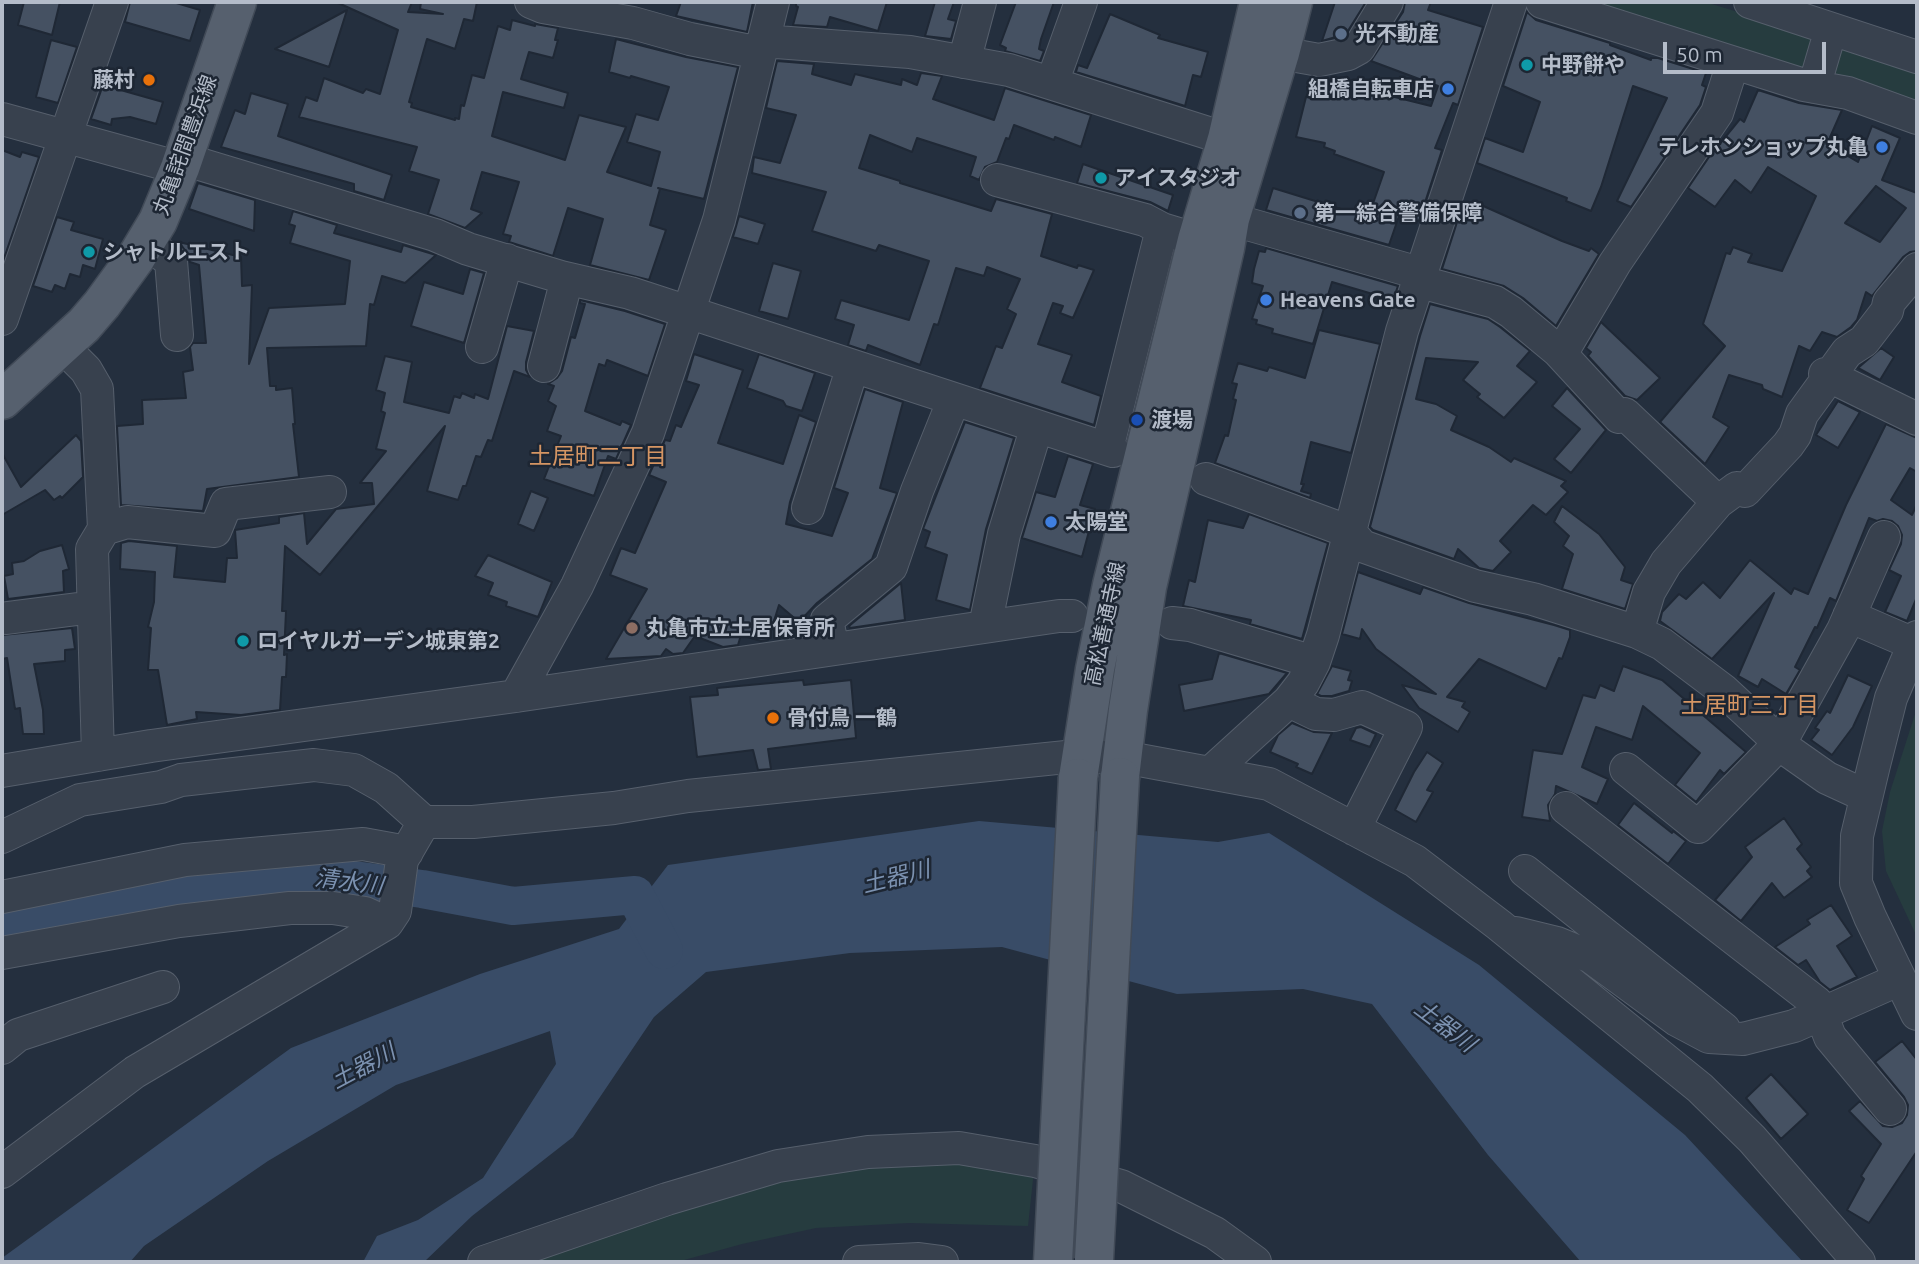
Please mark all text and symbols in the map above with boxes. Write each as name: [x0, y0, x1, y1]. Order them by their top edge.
place label: 光不動産: [1355, 21, 1439, 47]
marker: 光不動産: [1333, 26, 1349, 42]
scale bar: [1667, 28, 1830, 72]
text: 50 m: [1676, 42, 1723, 66]
place label: 中野餅や: [1541, 52, 1625, 78]
marker: 中野餅や: [1519, 57, 1535, 73]
place label: 藤村: [93, 67, 135, 93]
marker: 藤村: [141, 72, 157, 88]
street label: 丸亀詫間豊浜線: [148, 72, 222, 218]
place label: 組橋自転車店: [1308, 76, 1434, 102]
marker: 組橋自転車店: [1440, 81, 1456, 97]
place label: テレホンショップ丸亀: [1658, 134, 1868, 160]
marker: テレホンショップ丸亀: [1874, 139, 1890, 155]
place label: アイスタジオ: [1115, 165, 1241, 191]
marker: アイスタジオ: [1093, 170, 1109, 186]
place label: 第一綜合警備保障: [1314, 200, 1482, 226]
marker: 第一綜合警備保障: [1292, 205, 1308, 221]
place label: シャトルエスト: [103, 239, 250, 265]
marker: シャトルエスト: [81, 244, 97, 260]
place label: Heavens Gate: [1280, 287, 1416, 313]
marker: Heavens Gate: [1258, 292, 1274, 308]
place label: 渡場: [1151, 407, 1193, 433]
marker: 渡場: [1129, 412, 1145, 428]
district label: 土居町二丁目: [529, 442, 667, 470]
place label: 太陽堂: [1065, 509, 1128, 535]
marker: 太陽堂: [1043, 514, 1059, 530]
street label: 高松善通寺線: [1080, 560, 1130, 688]
place label: 丸亀市立土居保育所: [646, 615, 835, 641]
marker: 丸亀市立土居保育所: [624, 620, 640, 636]
place label: ロイヤルガーデン城東第2: [257, 628, 500, 654]
marker: ロイヤルガーデン城東第2: [235, 633, 251, 649]
district label: 土居町三丁目: [1681, 691, 1819, 719]
place label: 骨付鳥 一鶴: [787, 705, 897, 731]
marker: 骨付鳥 一鶴: [765, 710, 781, 726]
water label: 土器川: [859, 855, 933, 899]
water label: 清水川: [313, 864, 385, 900]
water label: 土器川: [1409, 994, 1481, 1058]
water label: 土器川: [326, 1038, 400, 1094]

